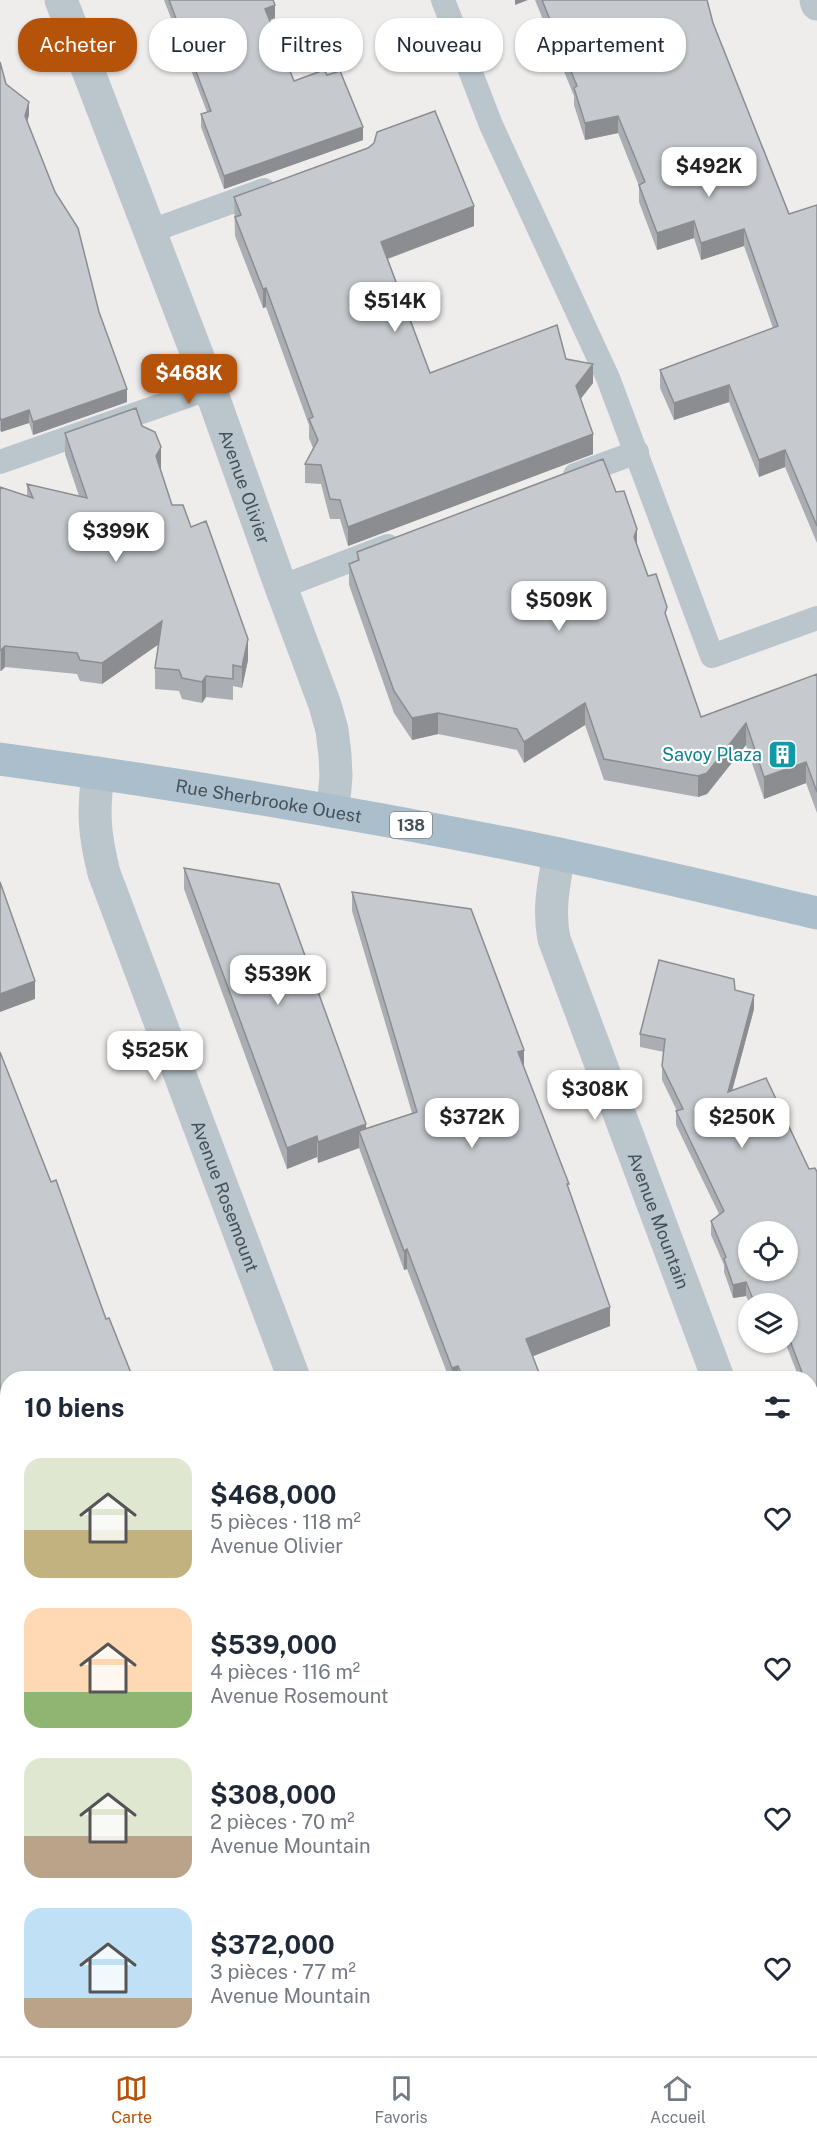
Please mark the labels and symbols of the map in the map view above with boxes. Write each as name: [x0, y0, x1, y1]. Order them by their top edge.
pin: $492K: [667, 147, 751, 198]
pin: $514K: [353, 282, 437, 333]
pin: $468K: [147, 354, 231, 405]
street label: Avenue Olivier: [215, 426, 275, 546]
pin: $399K: [74, 512, 158, 563]
pin: $509K: [517, 581, 601, 632]
building icon: Savoy Plaza: [767, 738, 799, 770]
place label: Savoy Plaza: [662, 744, 762, 765]
street label: Rue Sherbrooke Ouest: [174, 775, 364, 827]
road number: 138: [390, 812, 432, 838]
pin: $539K: [236, 955, 320, 1006]
pin: $525K: [113, 1031, 197, 1082]
pin: $308K: [553, 1070, 637, 1121]
pin: $372K: [430, 1098, 514, 1149]
pin: $250K: [700, 1098, 784, 1149]
street label: Avenue Rosemount: [187, 1117, 264, 1275]
street label: Avenue Mountain: [624, 1149, 694, 1292]

